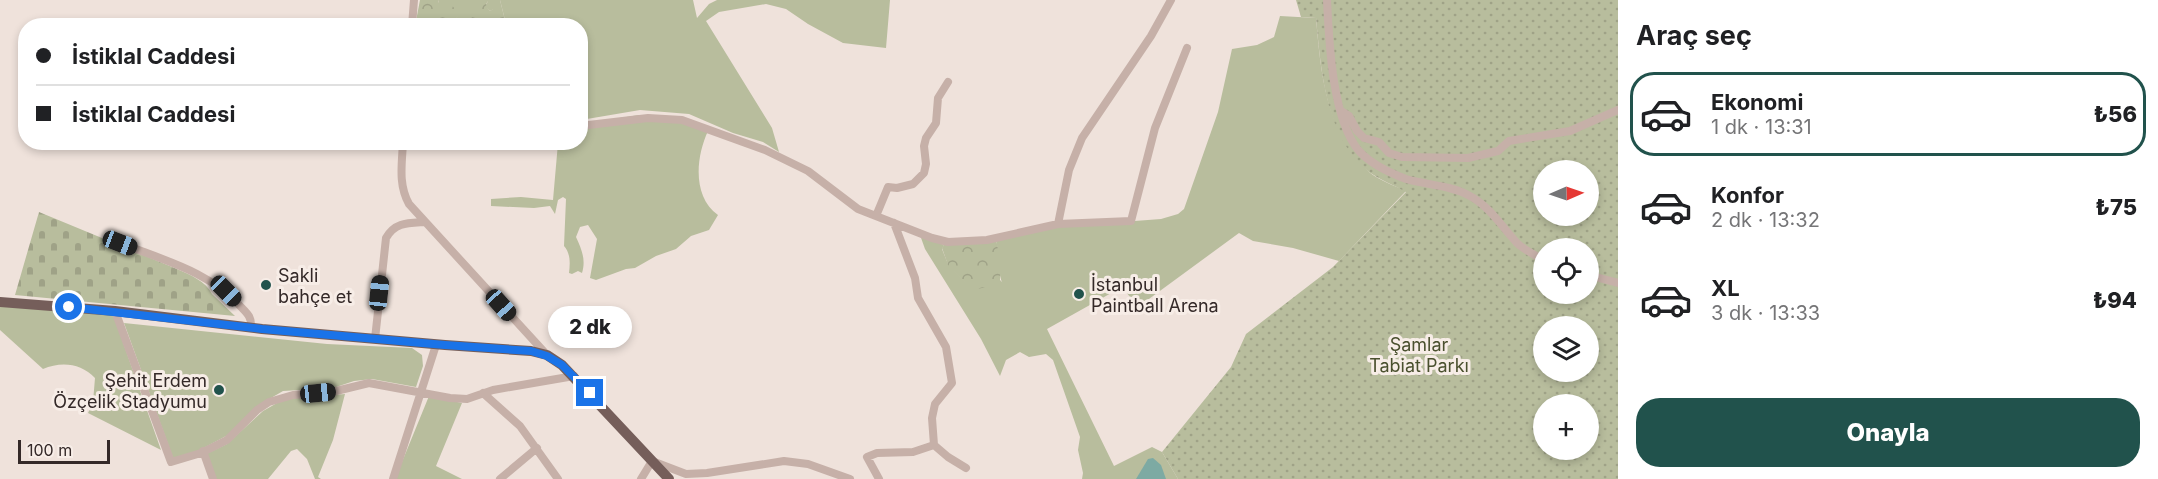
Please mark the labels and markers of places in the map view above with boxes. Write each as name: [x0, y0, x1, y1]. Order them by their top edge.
place label: Sakli bahçe et: [278, 265, 352, 307]
place label: İstanbul Paintball Arena: [1091, 273, 1219, 316]
marker: Sakli bahçe et: [259, 278, 273, 292]
marker: İstanbul Paintball Arena: [1072, 287, 1086, 301]
place label: Şehit Erdem Özçelik Stadyumu: [53, 370, 207, 412]
marker: Şehit Erdem Özçelik Stadyumu: [212, 383, 226, 397]

